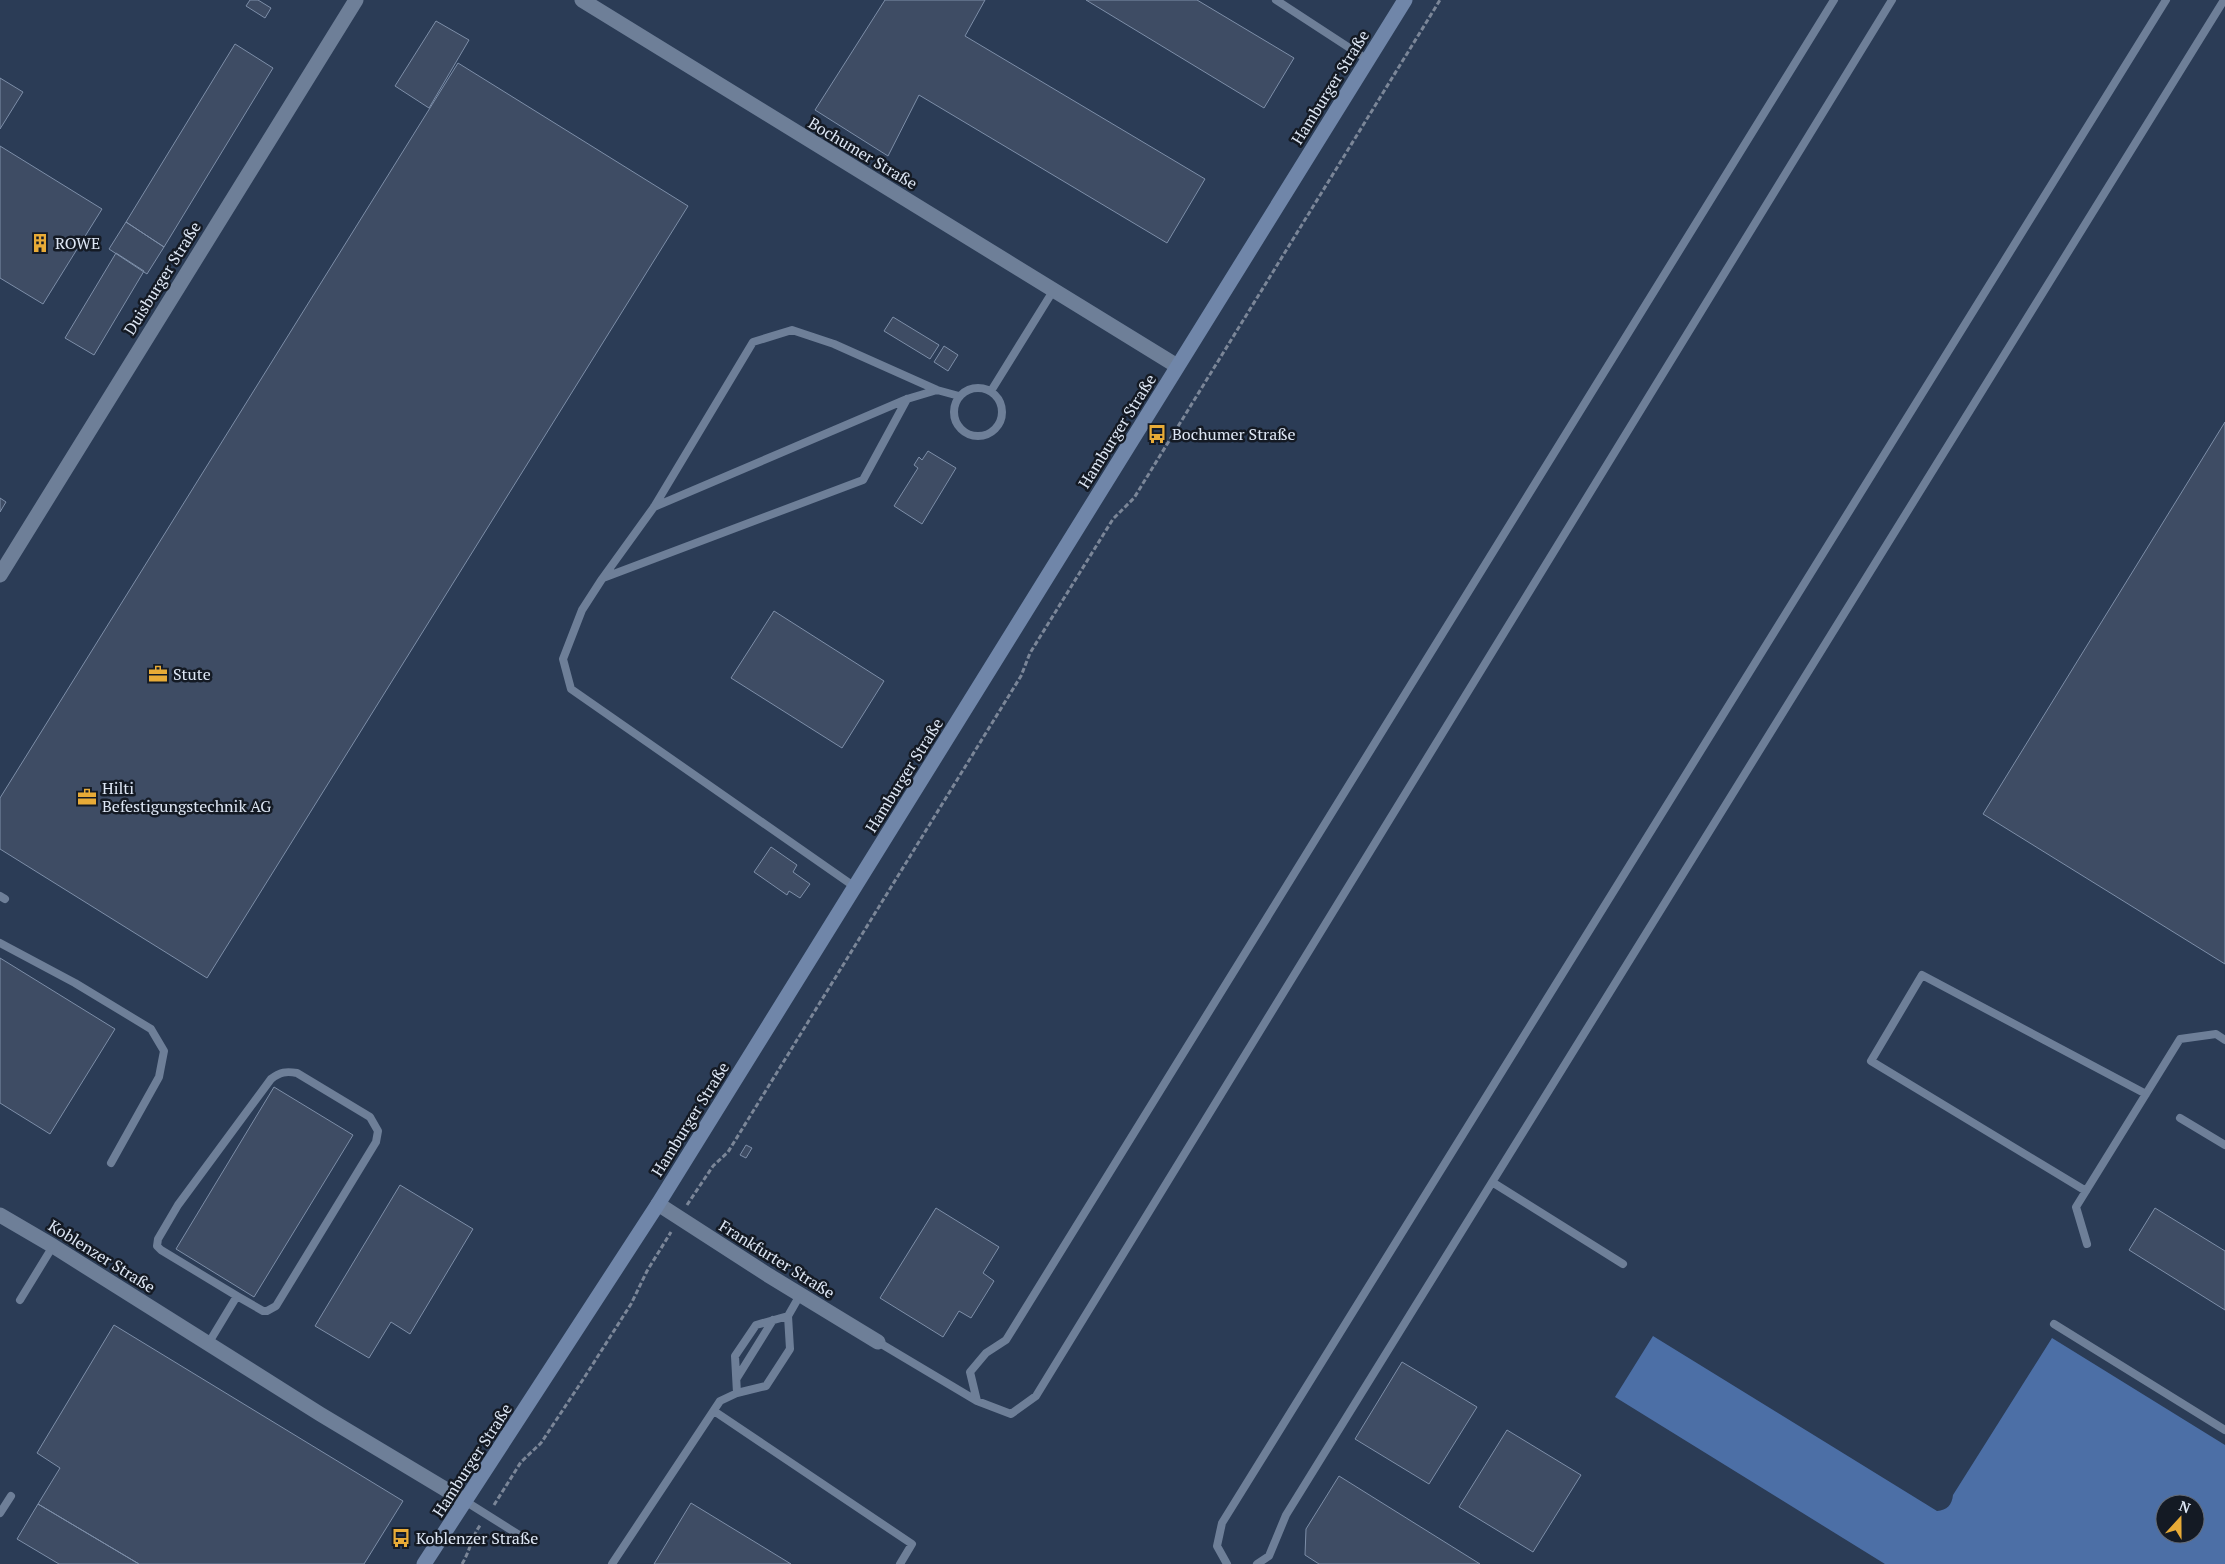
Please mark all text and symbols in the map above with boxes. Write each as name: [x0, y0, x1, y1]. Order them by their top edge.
street label: Hamburger Straße: [1286, 26, 1374, 148]
street label: Bochumer Straße: [804, 112, 922, 194]
street label: Duisburger Straße: [118, 217, 206, 339]
building icon: ROWE: [29, 232, 51, 254]
place label: ROWE: [55, 232, 100, 254]
street label: Hamburger Straße: [1073, 370, 1161, 492]
bus stop icon: Bochumer Straße: [1146, 423, 1168, 445]
place label: Bochumer Straße: [1172, 423, 1296, 445]
office icon: Stute: [147, 663, 169, 685]
place label: Stute: [173, 663, 211, 685]
street label: Hamburger Straße: [860, 714, 948, 836]
place label: Hilti Befestigungstechnik AG: [102, 777, 271, 817]
office icon: Hilti Befestigungstechnik AG: [76, 786, 98, 808]
street label: Hamburger Straße: [646, 1058, 734, 1180]
street label: Koblenzer Straße: [44, 1214, 160, 1298]
street label: Frankfurter Straße: [715, 1215, 839, 1303]
street label: Hamburger Straße: [427, 1399, 517, 1521]
north arrow: [2155, 1494, 2205, 1544]
text: N: [2176, 1496, 2194, 1517]
bus stop icon: Koblenzer Straße: [390, 1527, 412, 1549]
place label: Koblenzer Straße: [416, 1527, 538, 1549]

